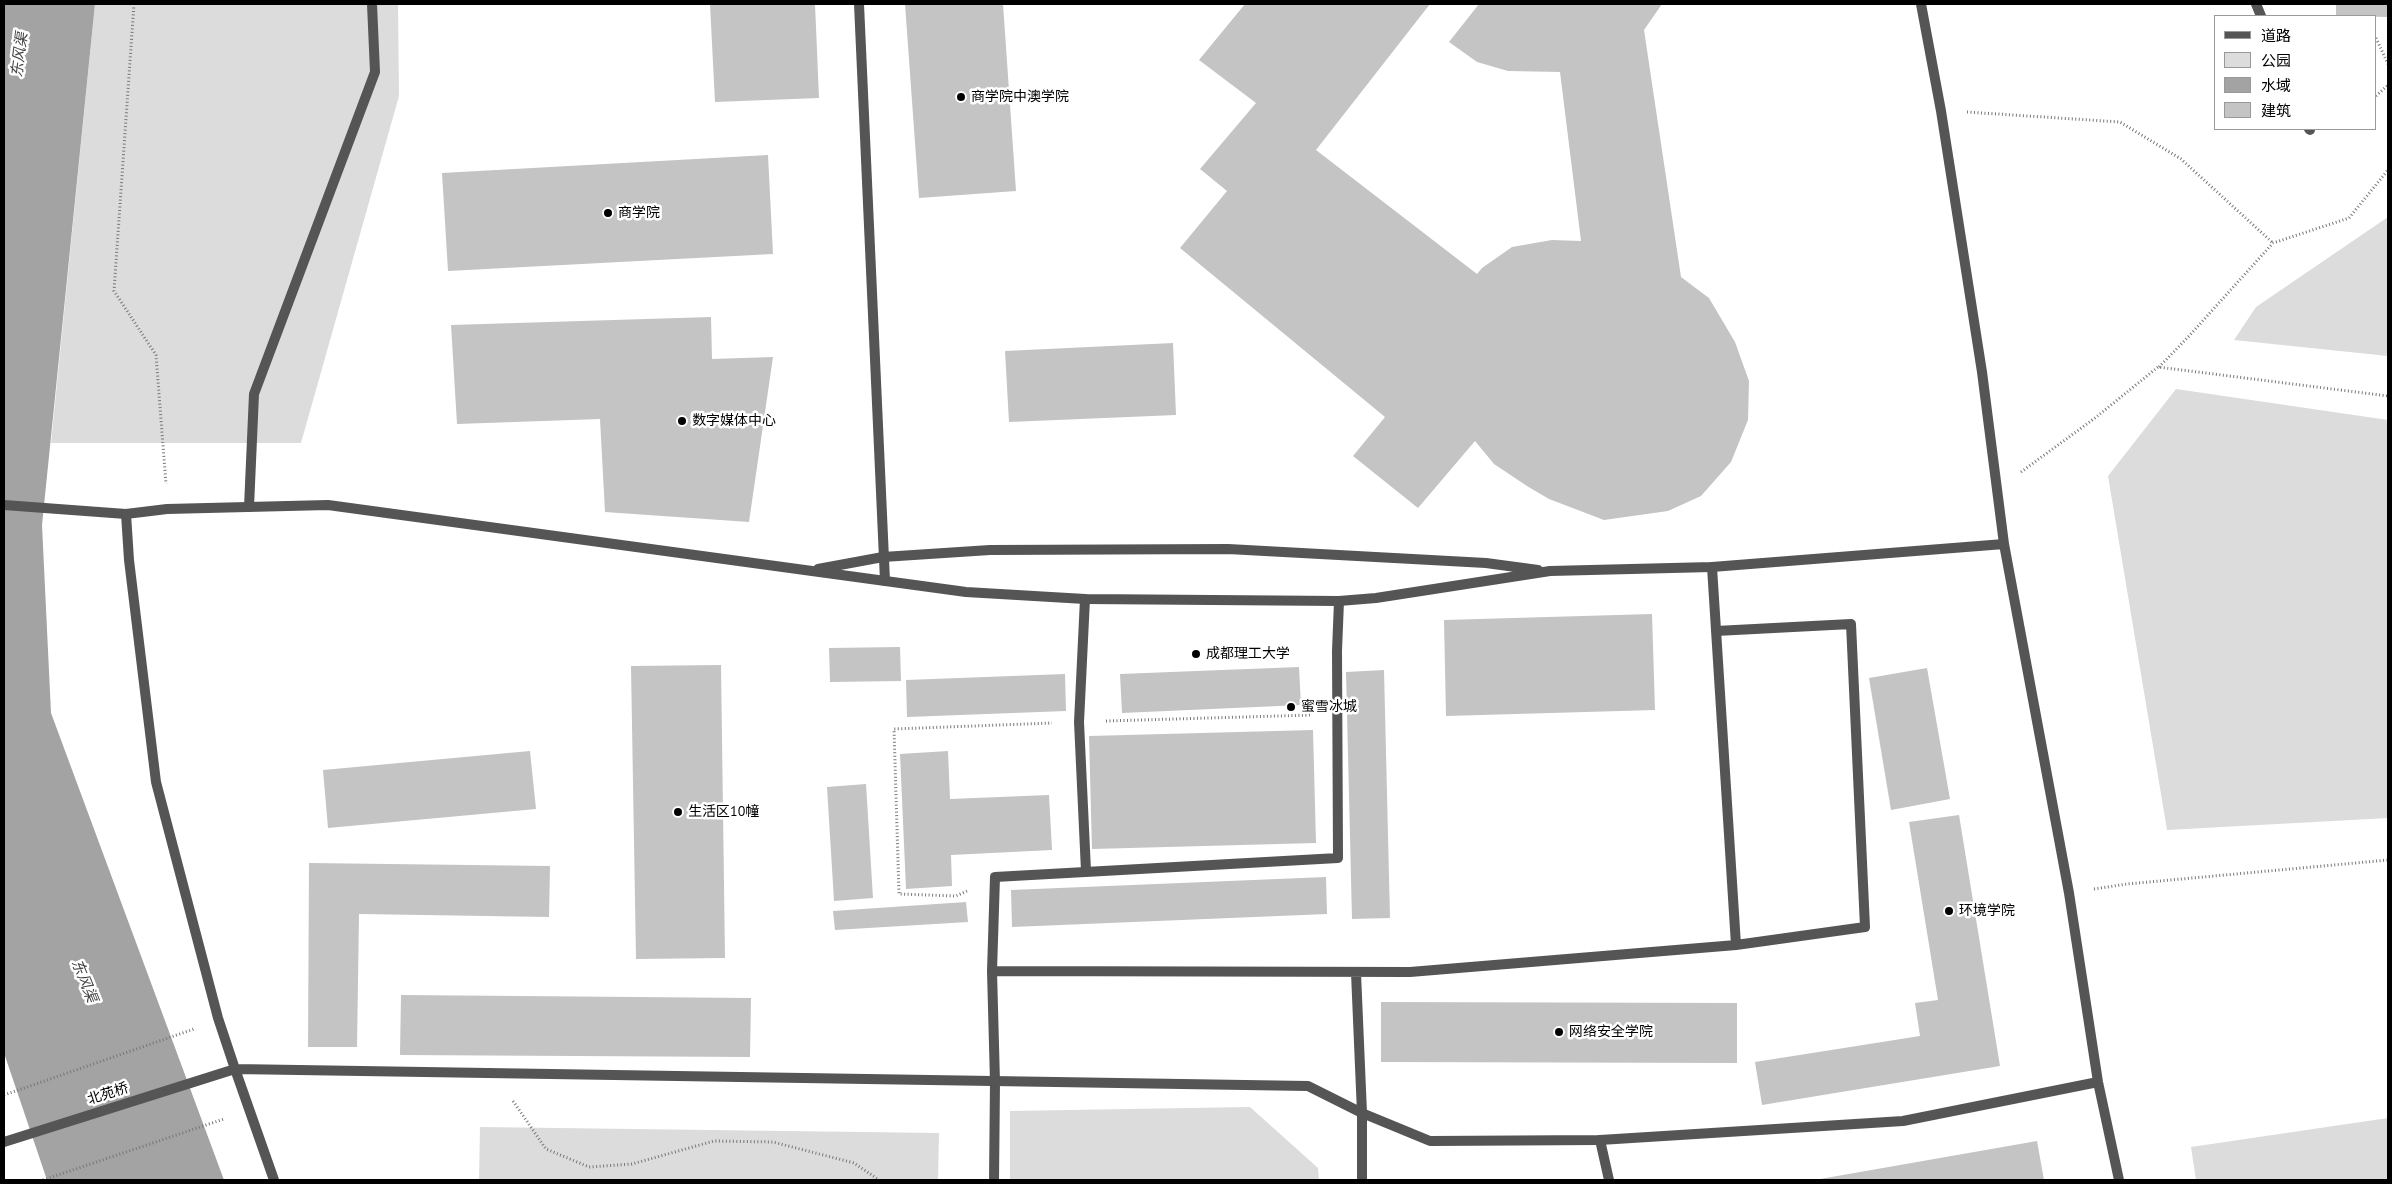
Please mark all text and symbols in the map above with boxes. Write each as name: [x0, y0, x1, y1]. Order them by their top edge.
legend: [2214, 15, 2377, 130]
text: 道路: [2261, 26, 2291, 45]
water label: 东风渠: [8, 32, 32, 78]
text: 公园: [2261, 51, 2291, 70]
text: 水域: [2261, 76, 2291, 95]
place label: 商学院中澳学院: [971, 89, 1069, 105]
marker: 商学院中澳学院: [955, 91, 967, 103]
text: 建筑: [2261, 101, 2291, 120]
place label: 商学院: [618, 205, 660, 221]
marker: 商学院: [602, 207, 614, 219]
place label: 数字媒体中心: [692, 413, 776, 429]
marker: 数字媒体中心: [676, 415, 688, 427]
place label: 成都理工大学: [1206, 646, 1290, 662]
marker: 成都理工大学: [1190, 648, 1202, 660]
place label: 蜜雪冰城: [1301, 699, 1357, 715]
marker: 蜜雪冰城: [1285, 701, 1297, 713]
place label: 生活区10幢: [688, 804, 759, 820]
marker: 生活区10幢: [672, 806, 684, 818]
place label: 环境学院: [1959, 903, 2015, 919]
marker: 环境学院: [1943, 905, 1955, 917]
water label: 东风渠: [67, 957, 101, 1005]
place label: 网络安全学院: [1569, 1024, 1653, 1040]
marker: 网络安全学院: [1553, 1026, 1565, 1038]
street label: 北苑桥: [85, 1080, 131, 1108]

